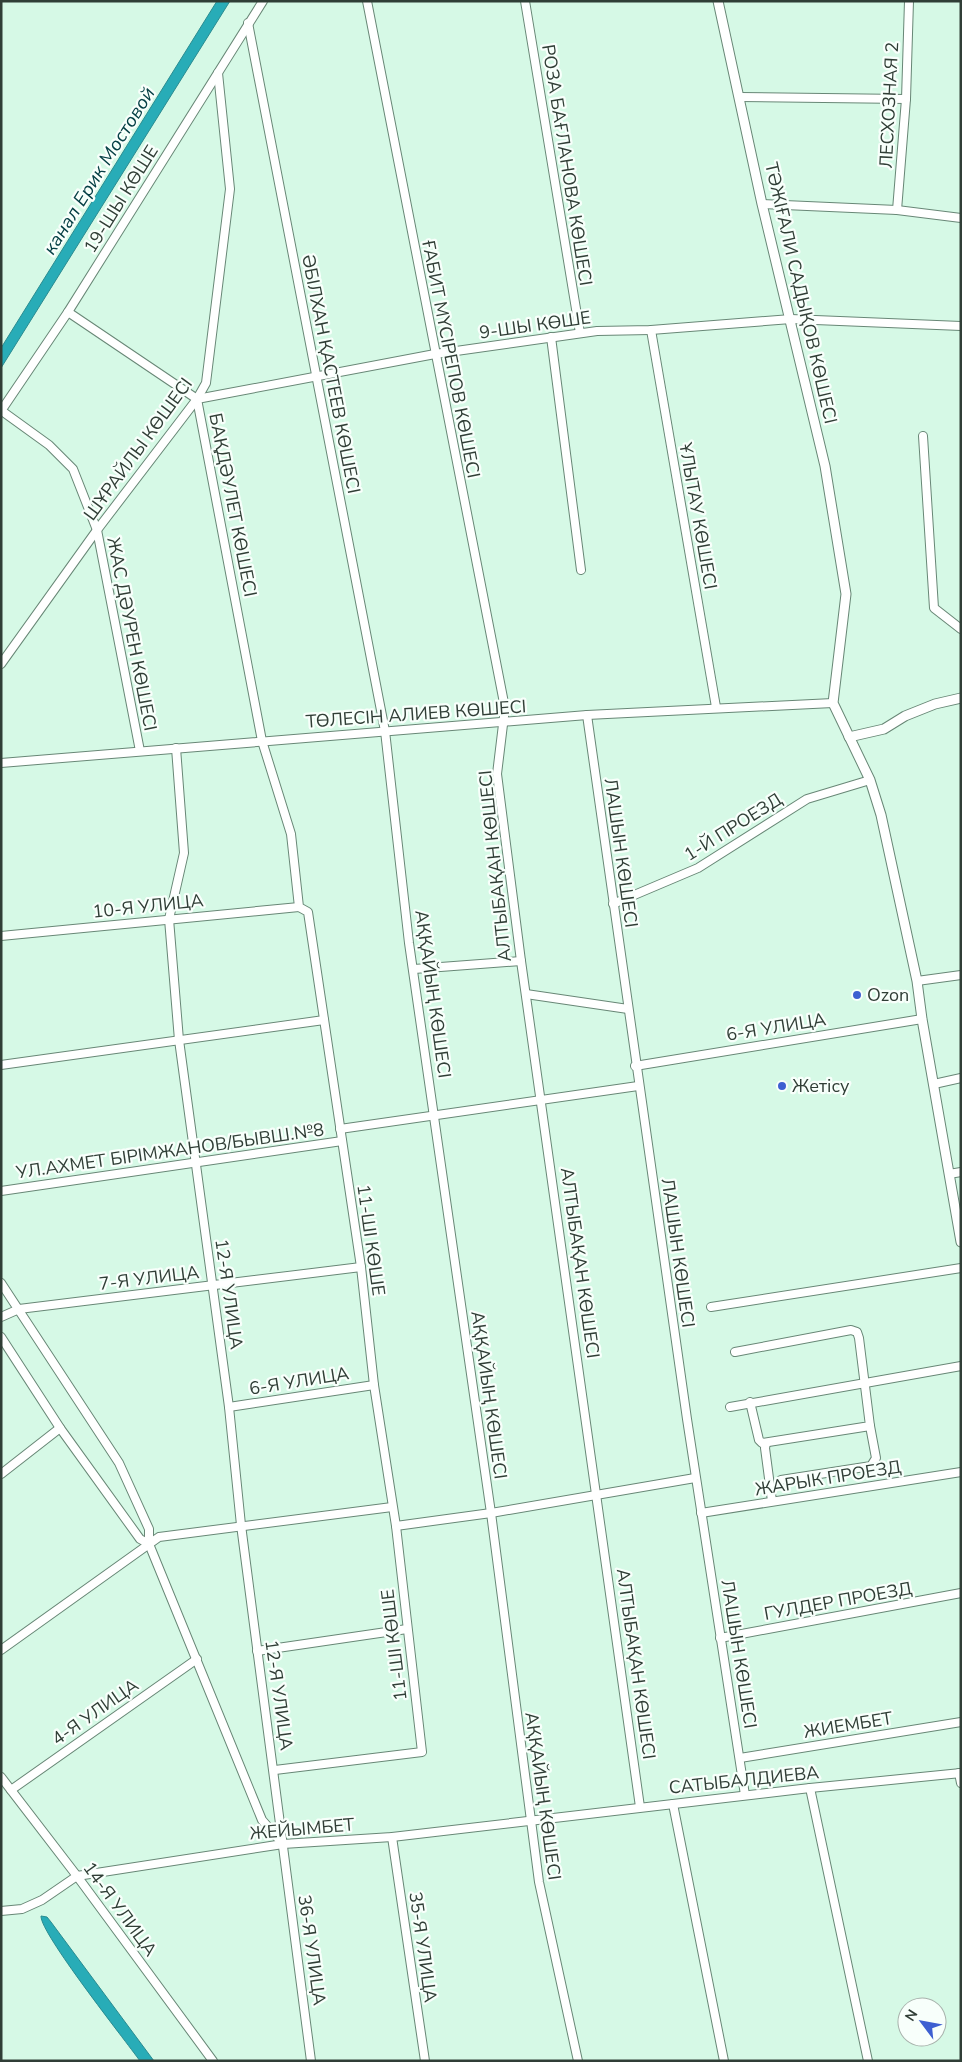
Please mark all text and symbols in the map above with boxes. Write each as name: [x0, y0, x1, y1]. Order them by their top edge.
street label: ЛЕСХОЗНАЯ 2: [874, 41, 904, 169]
street label: РОЗА БАҒЛАНОВА КӨШЕСI: [536, 43, 598, 287]
water label: канал Ерик Мостовой: [37, 82, 161, 260]
street label: 19-ШЫ КӨШЕ: [78, 141, 164, 257]
street label: ТӘЖІҒАЛИ САДЫҚОВ КӨШЕСІ: [759, 160, 843, 426]
street label: ҒАБИТ МҮСІРЕПОВ КӨШЕСI: [416, 238, 486, 480]
street label: ӘБІЛХАН ҚАСТЕЕВ КӨШЕСI: [296, 252, 366, 496]
street label: 9-ШЫ КӨШЕ: [478, 305, 592, 345]
street label: ШҰРАЙЛЫ КӨШЕСІ: [78, 373, 198, 525]
street label: БАҚДӘУЛЕТ КӨШЕСI: [203, 411, 263, 599]
street label: ҰЛЫТАУ КӨШЕСI: [673, 440, 723, 591]
street label: ЖАС ДӘУРЕН КӨШЕСІ: [101, 535, 163, 733]
street label: ТӨЛЕСІН АЛИЕВ КӨШЕСІ: [305, 694, 527, 734]
street label: АЛТЫБАҚАН КӨШЕСІ: [473, 769, 517, 963]
street label: ЛАШЫН КӨШЕСІ: [599, 777, 643, 929]
street label: 1-Й ПРОЕЗД: [680, 787, 786, 867]
street label: 10-Я УЛИЦА: [91, 888, 205, 924]
street label: АҚҚАЙЫҢ КӨШЕСІ: [409, 908, 457, 1080]
place label: Ozon: [867, 983, 909, 1007]
marker: Ozon: [851, 989, 863, 1001]
street label: 6-Я УЛИЦА: [724, 1007, 828, 1047]
place label: Жетісу: [792, 1074, 850, 1098]
marker: Жетісу: [776, 1080, 788, 1092]
street label: УЛ.АХМЕТ БІРІМЖАНОВ/БЫВШ.№8: [14, 1118, 325, 1185]
street label: АЛТЫБАҚАН КӨШЕСІ: [555, 1166, 605, 1360]
street label: ЛАШЫН КӨШЕСІ: [656, 1177, 700, 1329]
street label: 11-ШІ КӨШЕ: [351, 1183, 391, 1297]
street label: 12-Я УЛИЦА: [209, 1237, 249, 1351]
street label: 7-Я УЛИЦА: [98, 1260, 200, 1296]
street label: АҚҚАЙЫҢ КӨШЕСІ: [465, 1309, 513, 1481]
street label: 6-Я УЛИЦА: [247, 1361, 351, 1401]
street label: ЖАРЫК ПРОЕЗД: [753, 1455, 903, 1501]
street label: АЛТЫБАҚАН КӨШЕСІ: [611, 1567, 661, 1761]
street label: ГУЛДЕР ПРОЕЗД: [762, 1576, 914, 1626]
street label: ЛАШЫН КӨШЕСІ: [715, 1578, 763, 1730]
street label: 11-ШІ КӨШЕ: [375, 1588, 413, 1702]
street label: 12-Я УЛИЦА: [259, 1638, 299, 1752]
street label: 4-Я УЛИЦА: [47, 1673, 143, 1751]
street label: ЖИЕМБЕТ: [802, 1706, 894, 1744]
street label: АҚҚАЙЫҢ КӨШЕСІ: [519, 1710, 567, 1882]
street label: САТЫБАЛДИЕВА: [668, 1760, 820, 1800]
street label: ЖЕЙЫМБЕТ: [249, 1812, 355, 1846]
street label: 14-Я УЛИЦА: [78, 1857, 162, 1961]
street label: 35-Я УЛИЦА: [403, 1890, 443, 2004]
street label: 36-Я УЛИЦА: [292, 1893, 332, 2007]
north arrow: [897, 1997, 947, 2047]
text: N: [901, 2006, 922, 2025]

